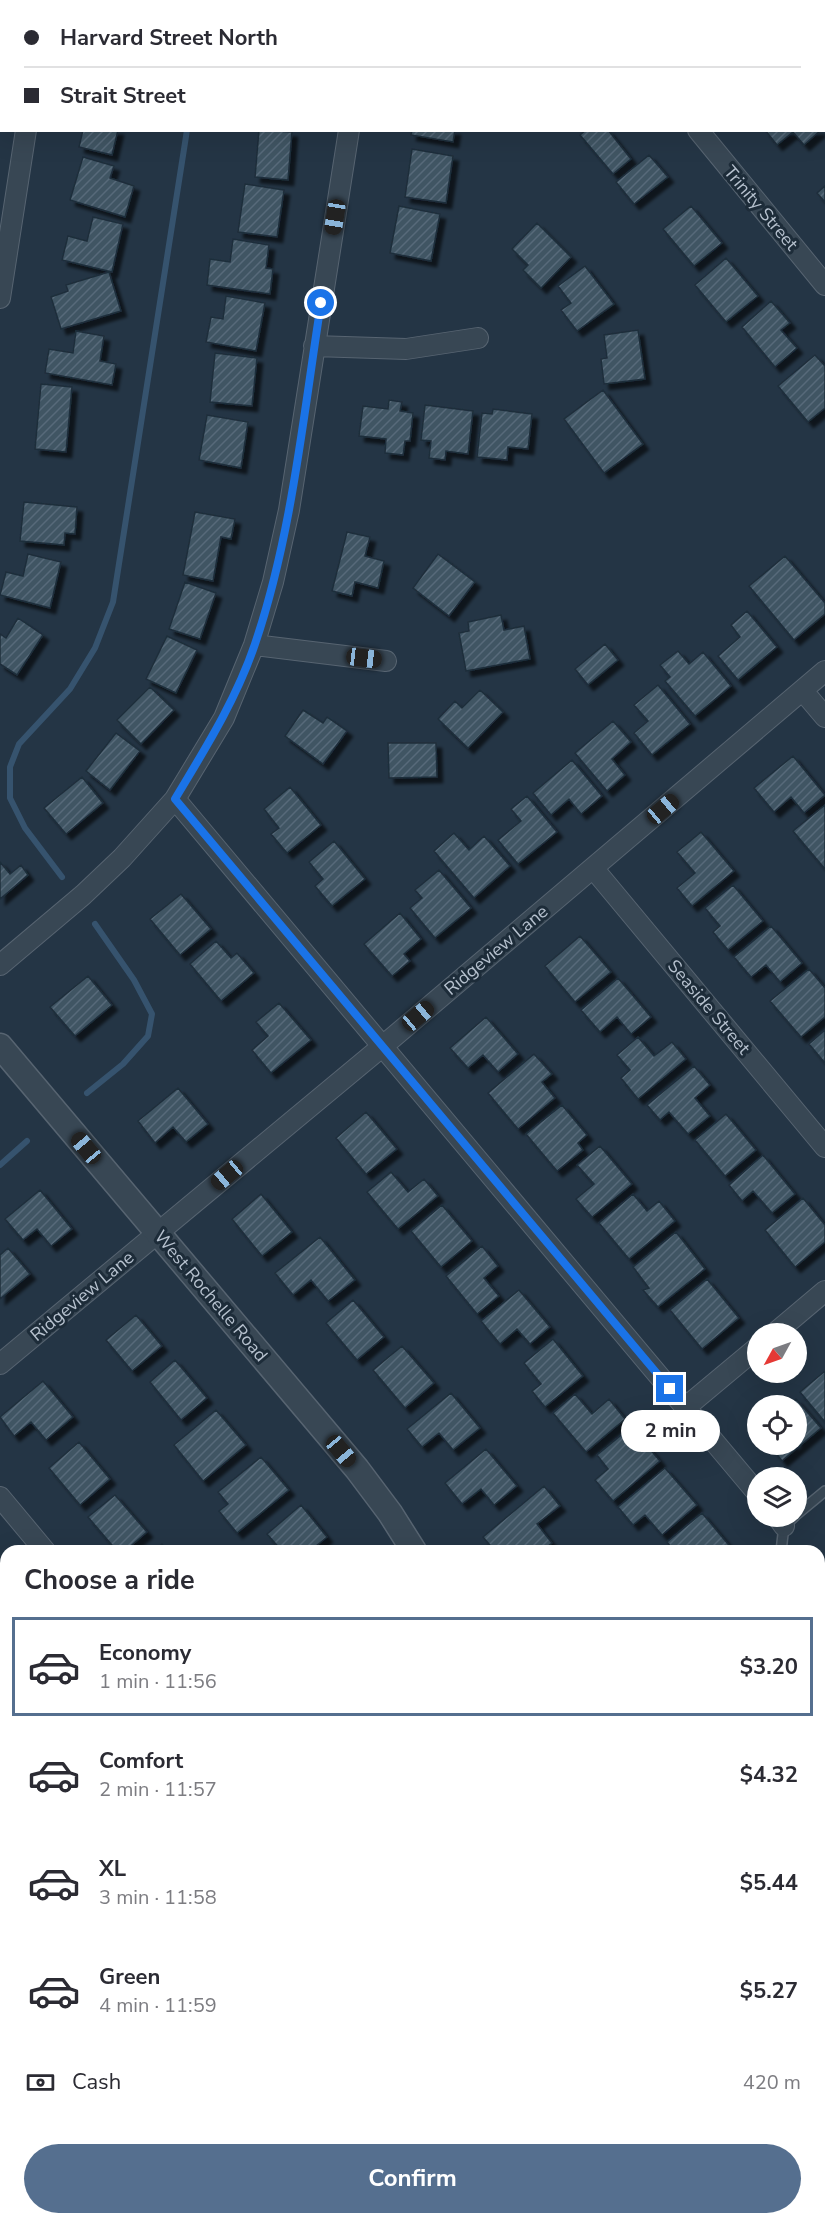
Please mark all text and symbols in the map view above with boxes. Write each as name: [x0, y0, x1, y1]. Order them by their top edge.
text: Harvard Street North: [60, 23, 278, 53]
text: Strait Street: [60, 81, 186, 111]
street label: Trinity Street: [718, 160, 804, 256]
car: [323, 198, 347, 236]
route start: [307, 289, 334, 316]
car: [345, 647, 383, 669]
car: [643, 791, 683, 827]
street label: Ridgeview Lane: [439, 900, 553, 1000]
street label: Seaside Street: [662, 955, 756, 1060]
car: [398, 998, 438, 1034]
car: [68, 1128, 104, 1168]
car: [207, 1157, 247, 1193]
street label: West Rochelle Road: [149, 1225, 273, 1367]
street label: Ridgeview Lane: [25, 1246, 139, 1346]
north arrow: [747, 1323, 807, 1383]
map controls: [747, 1323, 807, 1527]
route end: [656, 1375, 683, 1402]
button: locate: [747, 1395, 807, 1455]
callout: 2 min: [620, 1410, 720, 1452]
text: 2 min: [645, 1417, 696, 1444]
car: [323, 1431, 359, 1471]
button: layers: [747, 1467, 807, 1527]
text: Choose a ride: [24, 1562, 195, 1599]
text: Economy: [99, 1638, 191, 1668]
icon: car: [27, 1640, 81, 1694]
text: $3.20: [740, 1652, 798, 1682]
text: 1 min · 11:56: [99, 1668, 217, 1695]
text: Comfort: [99, 1746, 183, 1776]
icon: car: [27, 1748, 81, 1802]
text: $4.32: [740, 1760, 798, 1790]
text: 2 min · 11:57: [99, 1776, 217, 1803]
text: XL: [99, 1854, 126, 1884]
icon: car: [27, 1856, 81, 1910]
text: $5.44: [740, 1868, 798, 1898]
text: 3 min · 11:58: [99, 1884, 217, 1911]
text: Green: [99, 1962, 160, 1992]
icon: car: [27, 1964, 81, 2018]
text: $5.27: [740, 1976, 798, 2006]
text: 4 min · 11:59: [99, 1992, 217, 2019]
icon: cash: [24, 2066, 57, 2099]
text: Cash: [72, 2067, 121, 2097]
text: 420 m: [743, 2069, 801, 2096]
button: Confirm: [24, 2144, 801, 2213]

